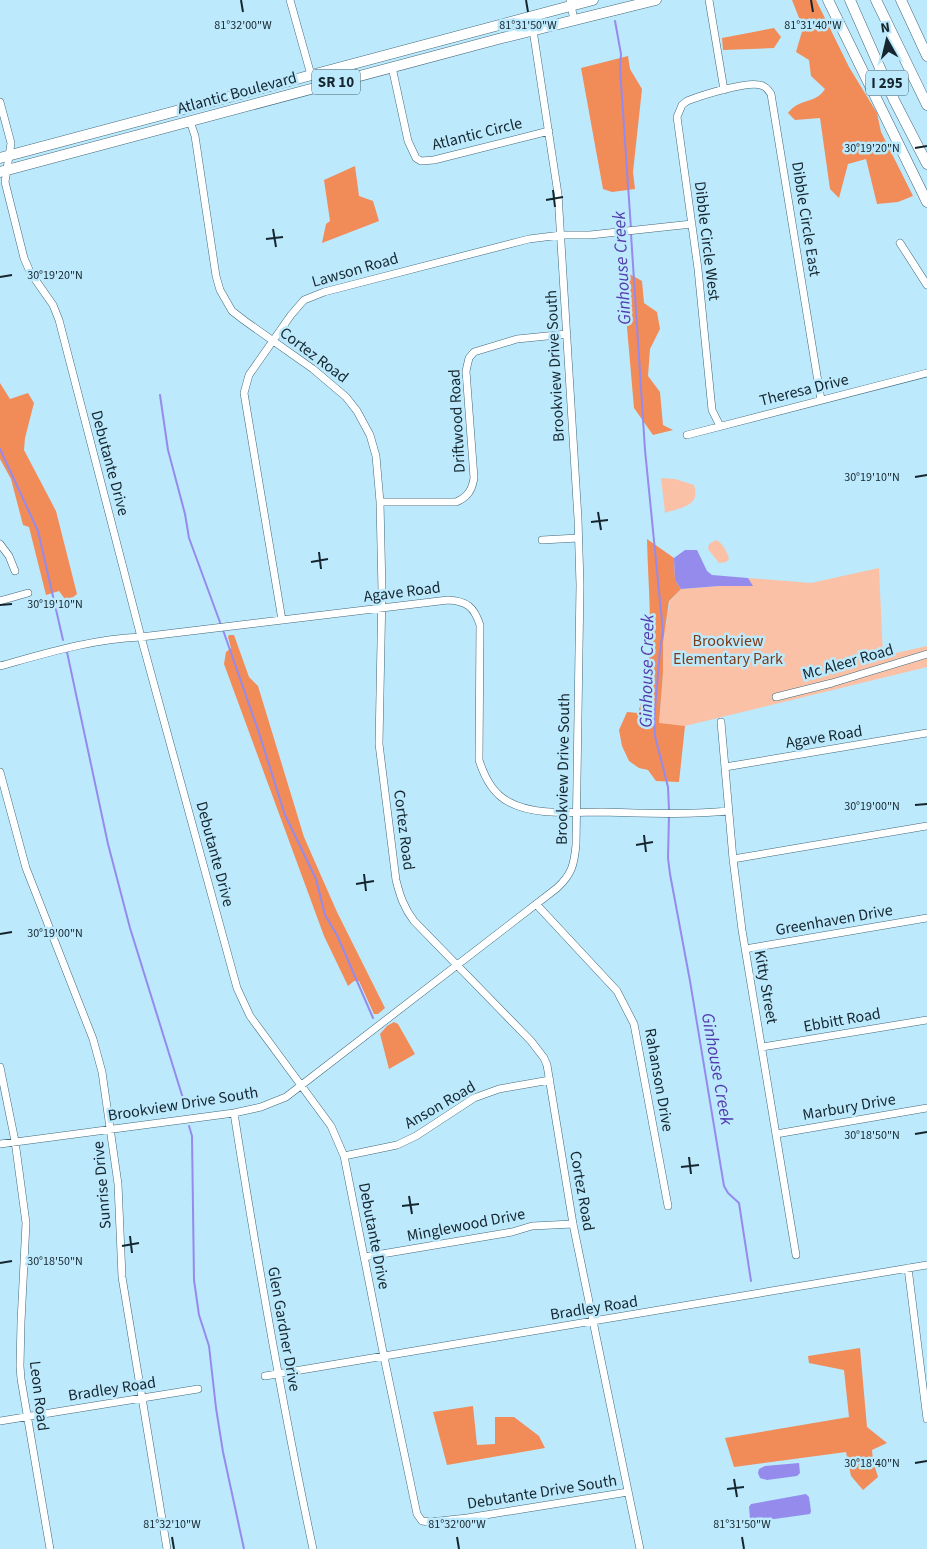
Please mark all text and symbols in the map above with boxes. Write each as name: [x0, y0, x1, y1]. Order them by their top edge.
north arrow: [862, 15, 912, 65]
text: 81°32'00"W: [214, 17, 272, 34]
text: 81°31'50"W: [499, 17, 557, 34]
text: 81°31'40"W: [784, 17, 842, 34]
text: N: [879, 18, 891, 39]
street label: Atlantic Boulevard: [175, 66, 299, 120]
road number: SR 10: [312, 70, 360, 94]
road number: I 295: [866, 70, 908, 96]
street label: Atlantic Circle: [430, 112, 525, 156]
text: 30°19'20"N: [844, 140, 900, 157]
street label: Dibble Circle East: [786, 160, 826, 279]
street label: Dibble Circle West: [689, 180, 725, 302]
water label: Ginhouse Creek: [607, 210, 637, 325]
street label: Lawson Road: [309, 247, 401, 293]
text: 30°19'20"N: [27, 267, 83, 284]
street label: Brookview Drive South: [540, 289, 570, 443]
street label: Cortez Road: [275, 322, 353, 388]
street label: Driftwood Road: [443, 368, 471, 474]
street label: Theresa Drive: [757, 368, 851, 412]
street label: Debutante Drive: [85, 408, 135, 518]
text: 30°19'10"N: [844, 469, 900, 486]
street label: Agave Road: [362, 576, 442, 608]
text: 30°19'10"N: [27, 596, 83, 613]
water label: Ginhouse Creek: [634, 614, 660, 728]
park label: Brookview Elementary Park: [673, 630, 783, 670]
street label: Mc Aleer Road: [800, 638, 896, 686]
street label: Brookview Drive South: [551, 693, 575, 845]
street label: Agave Road: [784, 720, 864, 754]
street label: Cortez Road: [388, 789, 420, 871]
text: 30°19'00"N: [844, 798, 900, 815]
street label: Debutante Drive: [190, 799, 240, 909]
street label: Greenhaven Drive: [774, 899, 894, 941]
text: 30°19'00"N: [27, 925, 83, 942]
street label: Kitty Street: [749, 948, 783, 1026]
street label: Ebbitt Road: [802, 1002, 882, 1038]
water label: Ginhouse Creek: [695, 1011, 739, 1128]
street label: Rahanson Drive: [639, 1027, 679, 1133]
street label: Anson Road: [400, 1076, 480, 1134]
street label: Brookview Drive South: [106, 1081, 260, 1127]
street label: Marbury Drive: [801, 1088, 897, 1126]
text: 30°18'50"N: [844, 1127, 900, 1144]
street label: Sunrise Drive: [87, 1140, 117, 1230]
street label: Cortez Road: [564, 1149, 600, 1233]
street label: Debutante Drive: [353, 1181, 395, 1291]
street label: Minglewood Drive: [405, 1203, 527, 1247]
text: 30°18'50"N: [27, 1253, 83, 1270]
street label: Glen Gardner Drive: [262, 1265, 306, 1393]
street label: Bradley Road: [549, 1290, 639, 1326]
street label: Leon Road: [24, 1360, 54, 1432]
street label: Bradley Road: [67, 1371, 157, 1407]
text: 30°18'40"N: [844, 1455, 900, 1472]
street label: Debutante Drive South: [465, 1469, 619, 1515]
text: 81°32'10"W: [143, 1516, 201, 1533]
text: 81°32'00"W: [428, 1516, 486, 1533]
text: 81°31'50"W: [713, 1516, 771, 1533]

